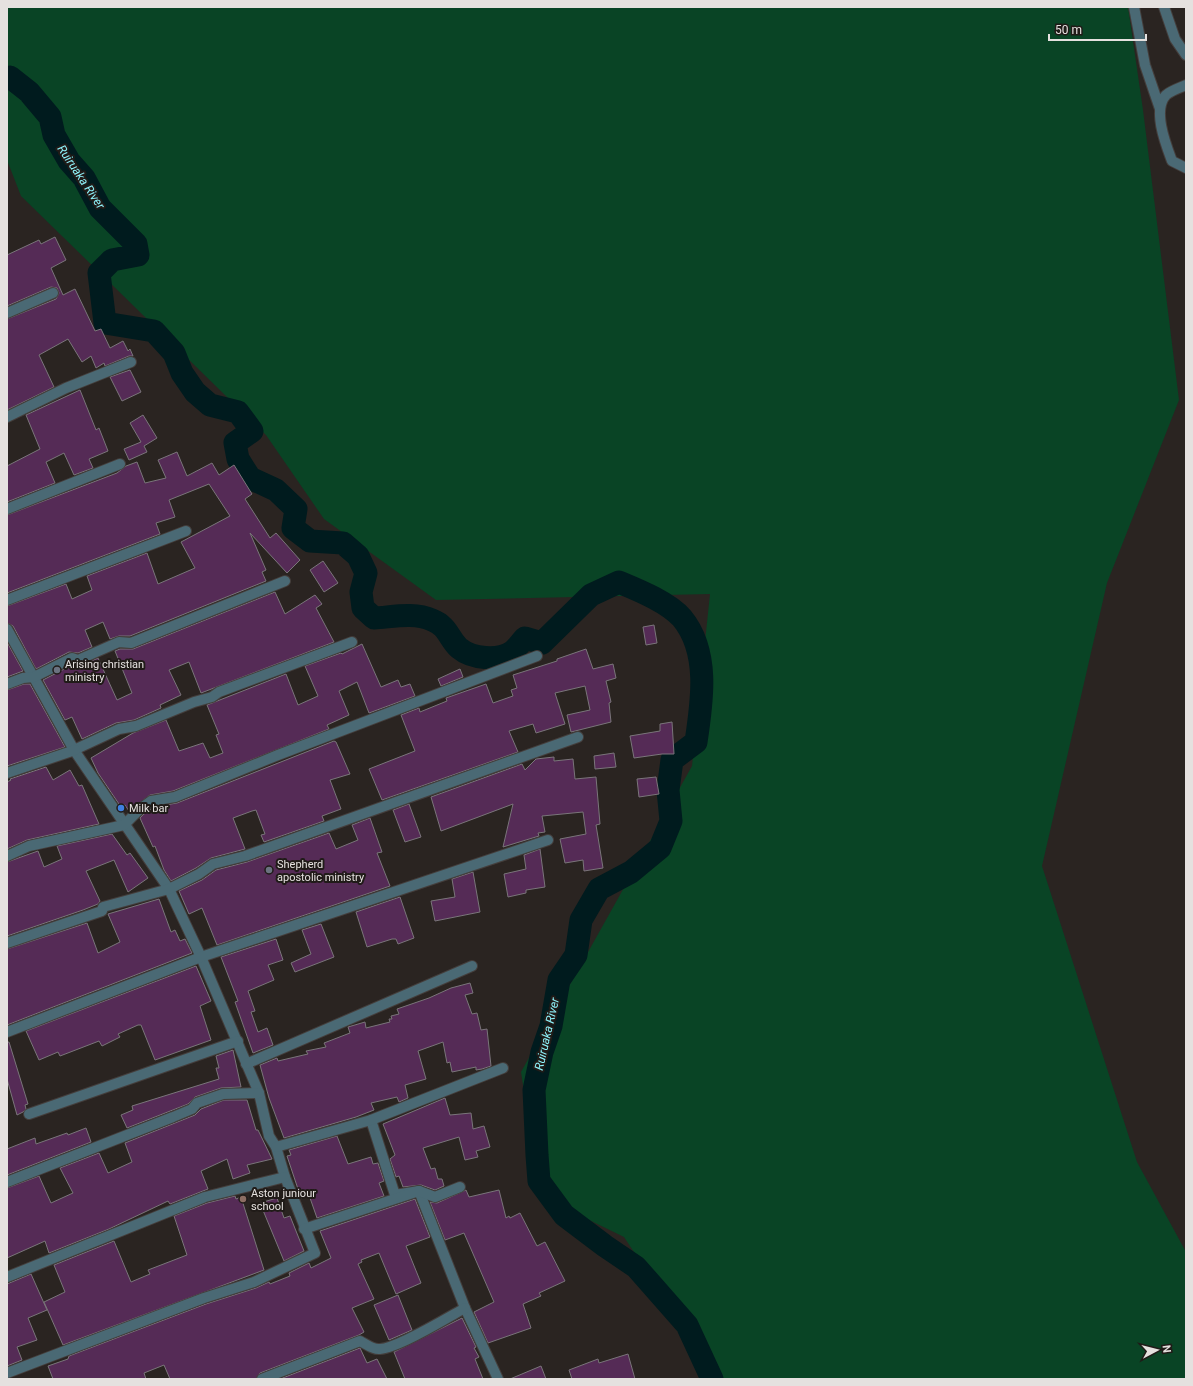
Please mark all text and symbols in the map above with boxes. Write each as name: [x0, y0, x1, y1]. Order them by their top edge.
scale bar: [1049, 16, 1146, 42]
text: 50 m: [1055, 23, 1082, 37]
water label: Ruiruaka River: [55, 142, 108, 212]
place label: Arising christian ministry: [65, 658, 144, 684]
marker: Arising christian ministry: [52, 665, 62, 675]
place label: Milk bar: [129, 802, 168, 815]
marker: Milk bar: [116, 803, 126, 813]
place label: Shepherd apostolic ministry: [277, 858, 365, 884]
marker: Shepherd apostolic ministry: [264, 865, 274, 875]
water label: Ruiruaka River: [532, 995, 562, 1072]
place label: Aston juniour school: [251, 1187, 316, 1213]
marker: Aston juniour school: [238, 1194, 248, 1204]
north arrow: [1137, 1330, 1177, 1370]
text: N: [1160, 1344, 1173, 1354]

